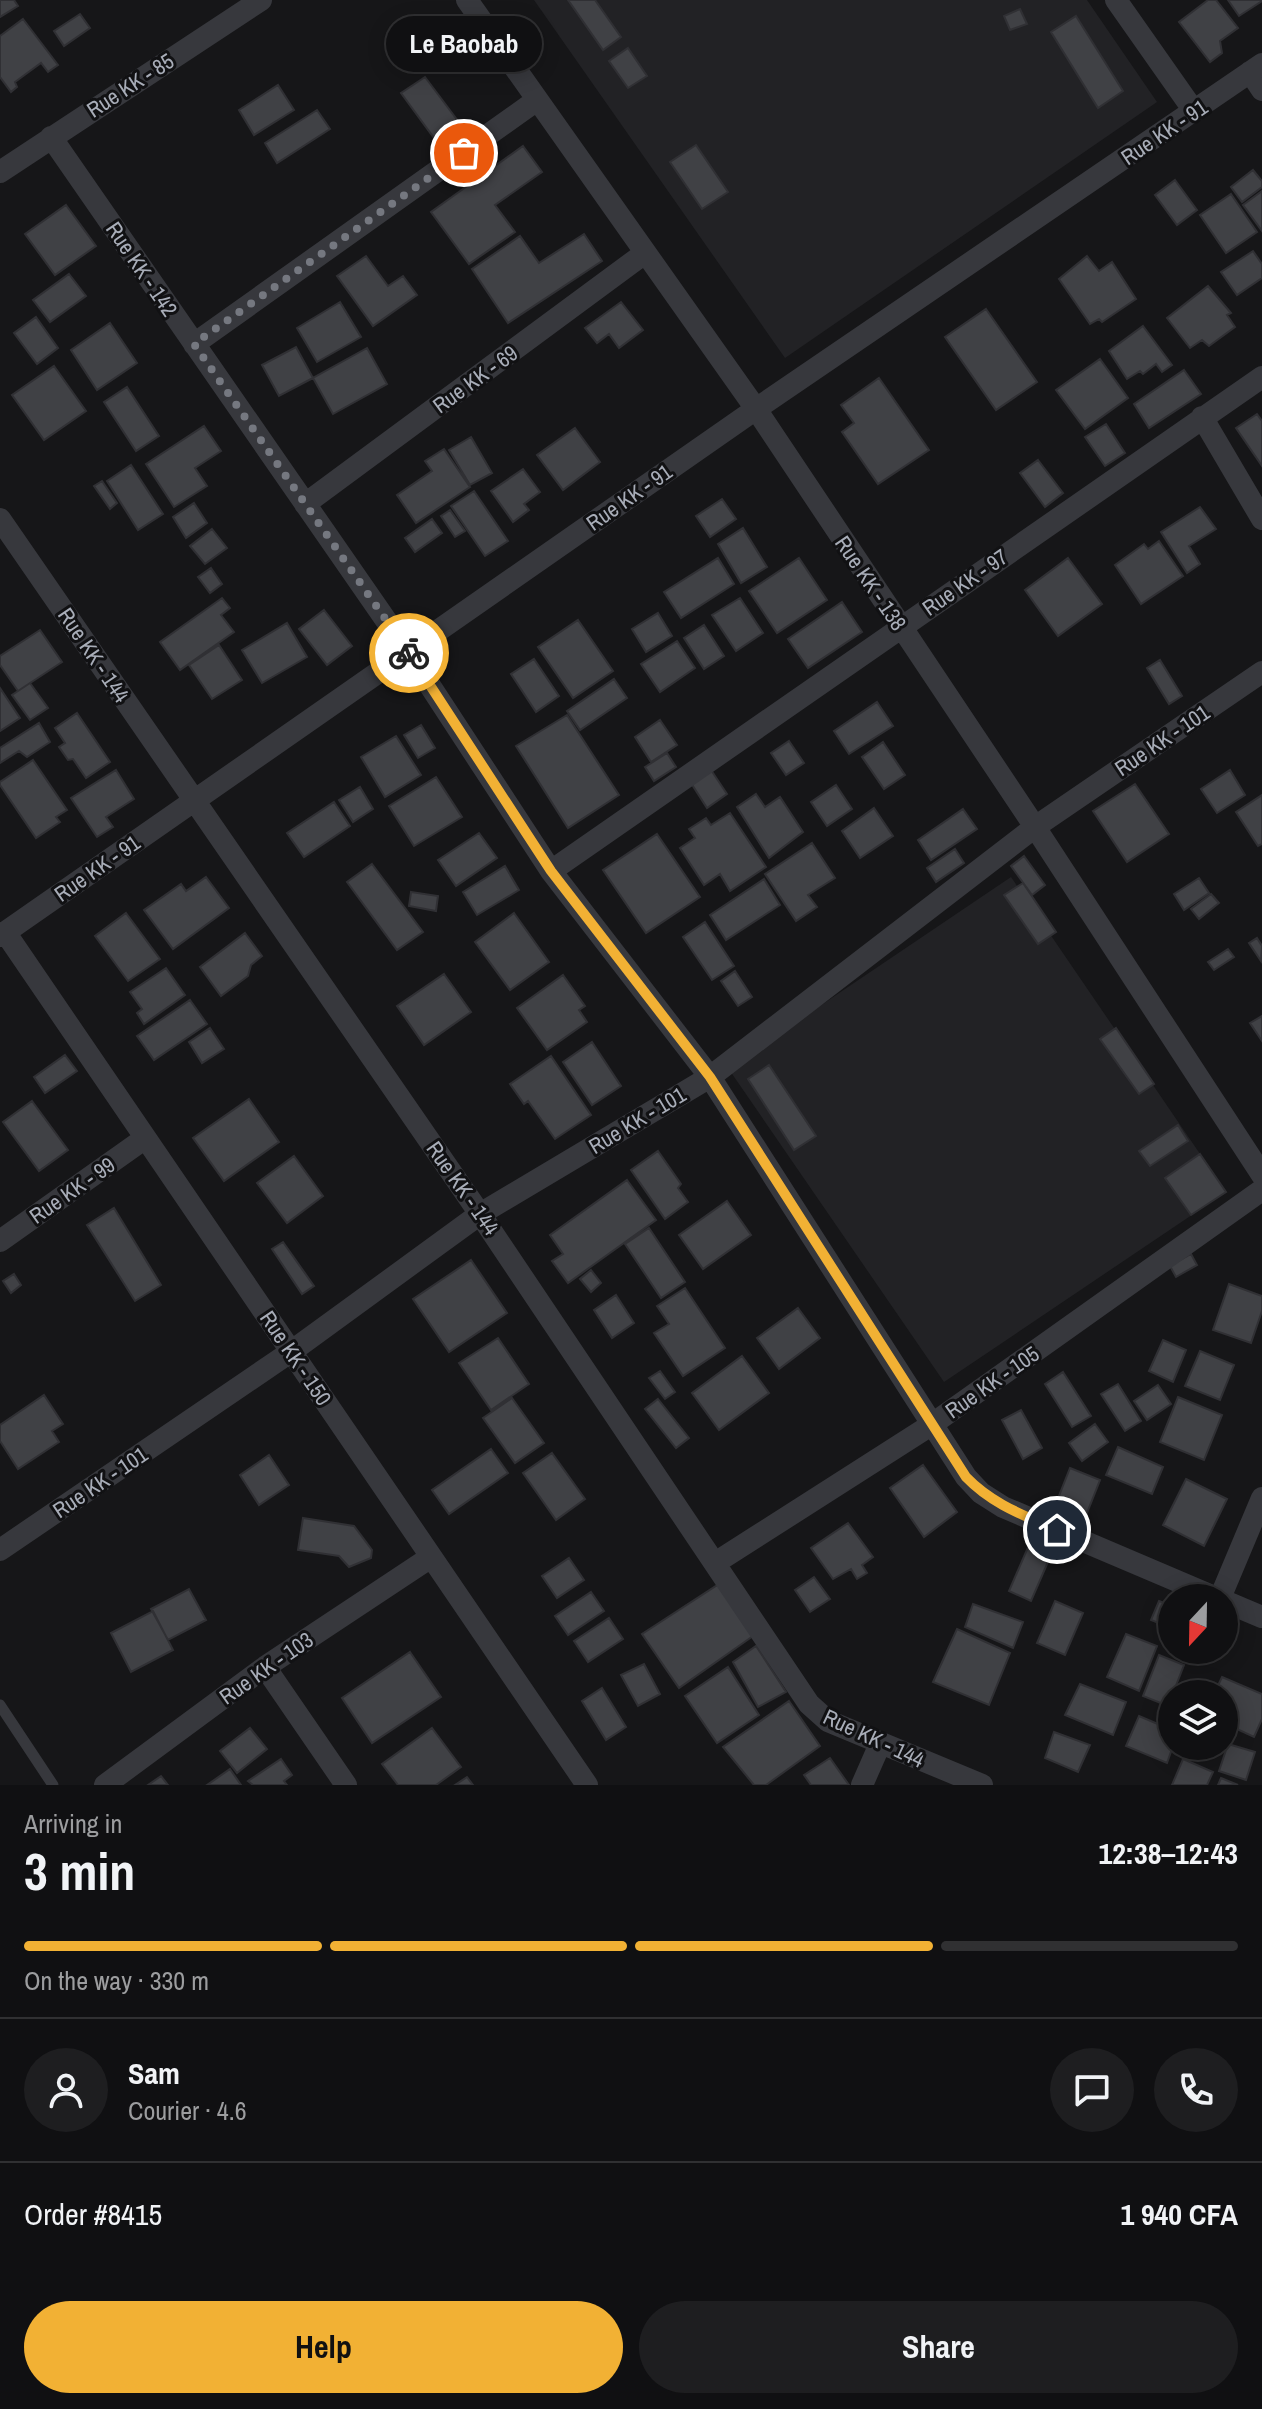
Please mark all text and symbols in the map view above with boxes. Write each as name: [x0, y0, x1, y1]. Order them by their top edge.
callout: Le Baobab: [386, 17, 542, 73]
text: Le Baobab: [410, 26, 519, 61]
street label: Rue KK - 85: [81, 46, 179, 124]
street label: Rue KK - 91: [1115, 92, 1213, 172]
pin: [430, 119, 498, 187]
icon: bag: [442, 131, 486, 175]
street label: Rue KK - 142: [99, 216, 185, 322]
street label: Rue KK - 69: [426, 338, 524, 420]
street label: Rue KK - 91: [580, 457, 678, 537]
street label: Rue KK - 138: [828, 530, 914, 636]
street label: Rue KK - 97: [916, 542, 1014, 622]
street label: Rue KK - 144: [51, 602, 137, 708]
courier: [369, 613, 449, 693]
icon: bike: [387, 631, 431, 675]
street label: Rue KK - 101: [1109, 697, 1215, 783]
street label: Rue KK - 91: [48, 828, 146, 908]
street label: Rue KK - 101: [583, 1079, 691, 1161]
street label: Rue KK - 144: [420, 1135, 506, 1241]
street label: Rue KK - 99: [23, 1150, 121, 1230]
street label: Rue KK - 150: [253, 1305, 339, 1411]
street label: Rue KK - 105: [939, 1339, 1045, 1425]
street label: Rue KK - 101: [47, 1439, 153, 1525]
pin: [1023, 1496, 1091, 1564]
icon: home: [1035, 1508, 1079, 1552]
north arrow: [1158, 1584, 1238, 1664]
map controls: [1158, 1584, 1238, 1760]
street label: Rue KK - 103: [213, 1625, 319, 1711]
button: layers: [1158, 1680, 1238, 1760]
street label: Rue KK - 144: [819, 1702, 929, 1774]
text: Arriving in: [24, 1806, 122, 1841]
text: 12:38–12:43: [1099, 1833, 1238, 1873]
text: 3 min: [24, 1836, 135, 1906]
text: On the way · 330 m: [24, 1963, 209, 1998]
button: person: [24, 2048, 108, 2132]
button: chat: [1050, 2048, 1134, 2132]
button: phone: [1154, 2048, 1238, 2132]
text: Sam: [128, 2053, 180, 2093]
text: Courier · 4.6: [128, 2093, 247, 2128]
text: Order #8415: [24, 2194, 162, 2234]
text: 1 940 CFA: [1120, 2194, 1238, 2234]
button: Help: [24, 2301, 623, 2393]
button: Share: [639, 2301, 1238, 2393]

